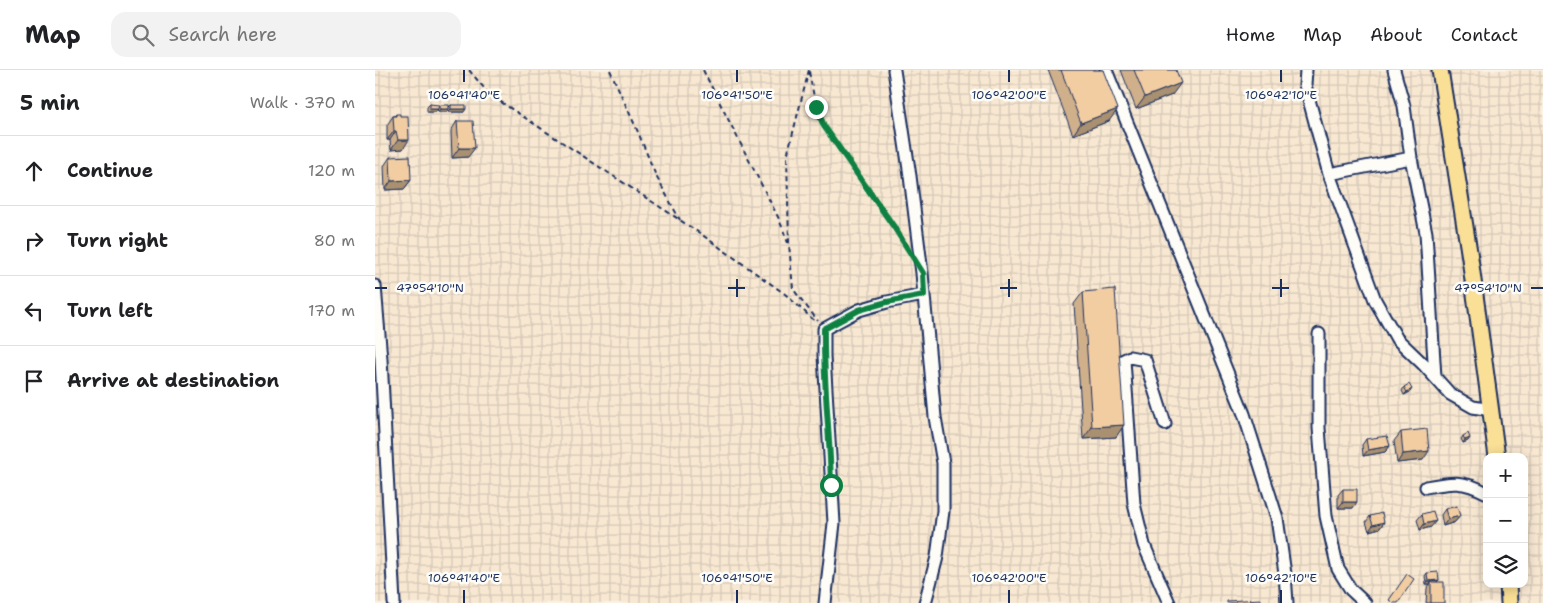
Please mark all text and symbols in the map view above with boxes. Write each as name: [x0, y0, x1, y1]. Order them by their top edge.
search box: [111, 12, 461, 57]
text: Map: [25, 19, 81, 51]
icon: search: [129, 21, 157, 49]
text: Search here: [169, 22, 277, 47]
text: Home: [1226, 23, 1275, 47]
text: Map: [1303, 23, 1342, 47]
text: About: [1370, 23, 1423, 47]
text: Contact: [1451, 23, 1518, 47]
text: 106°41'40"E: [428, 87, 500, 103]
text: 106°41'50"E: [701, 87, 773, 103]
text: 106°42'00"E: [971, 87, 1047, 103]
text: 106°42'10"E: [1245, 87, 1317, 103]
text: 5 min: [20, 89, 80, 117]
text: Walk · 370 m: [250, 92, 355, 113]
route end: [805, 96, 828, 119]
icon: ahead: [20, 157, 48, 185]
text: Continue: [67, 158, 153, 183]
text: 120 m: [308, 160, 355, 181]
icon: right: [20, 227, 48, 255]
text: Turn right: [67, 228, 168, 253]
text: 80 m: [314, 230, 355, 251]
text: 47°54'10"N: [396, 280, 464, 296]
text: 47°54'10"N: [1454, 280, 1522, 296]
icon: left: [20, 297, 48, 325]
text: Turn left: [67, 298, 153, 323]
text: 170 m: [308, 300, 355, 321]
icon: arrive: [20, 367, 48, 395]
text: Arrive at destination: [67, 368, 279, 393]
map controls: [1483, 453, 1528, 588]
button: +: [1483, 453, 1528, 498]
route start: [820, 474, 843, 497]
button: −: [1483, 498, 1528, 543]
button: layers: [1483, 543, 1528, 588]
text: 106°41'40"E: [428, 570, 500, 586]
text: 106°41'50"E: [701, 570, 773, 586]
text: 106°42'00"E: [971, 570, 1047, 586]
text: 106°42'10"E: [1245, 570, 1317, 586]

